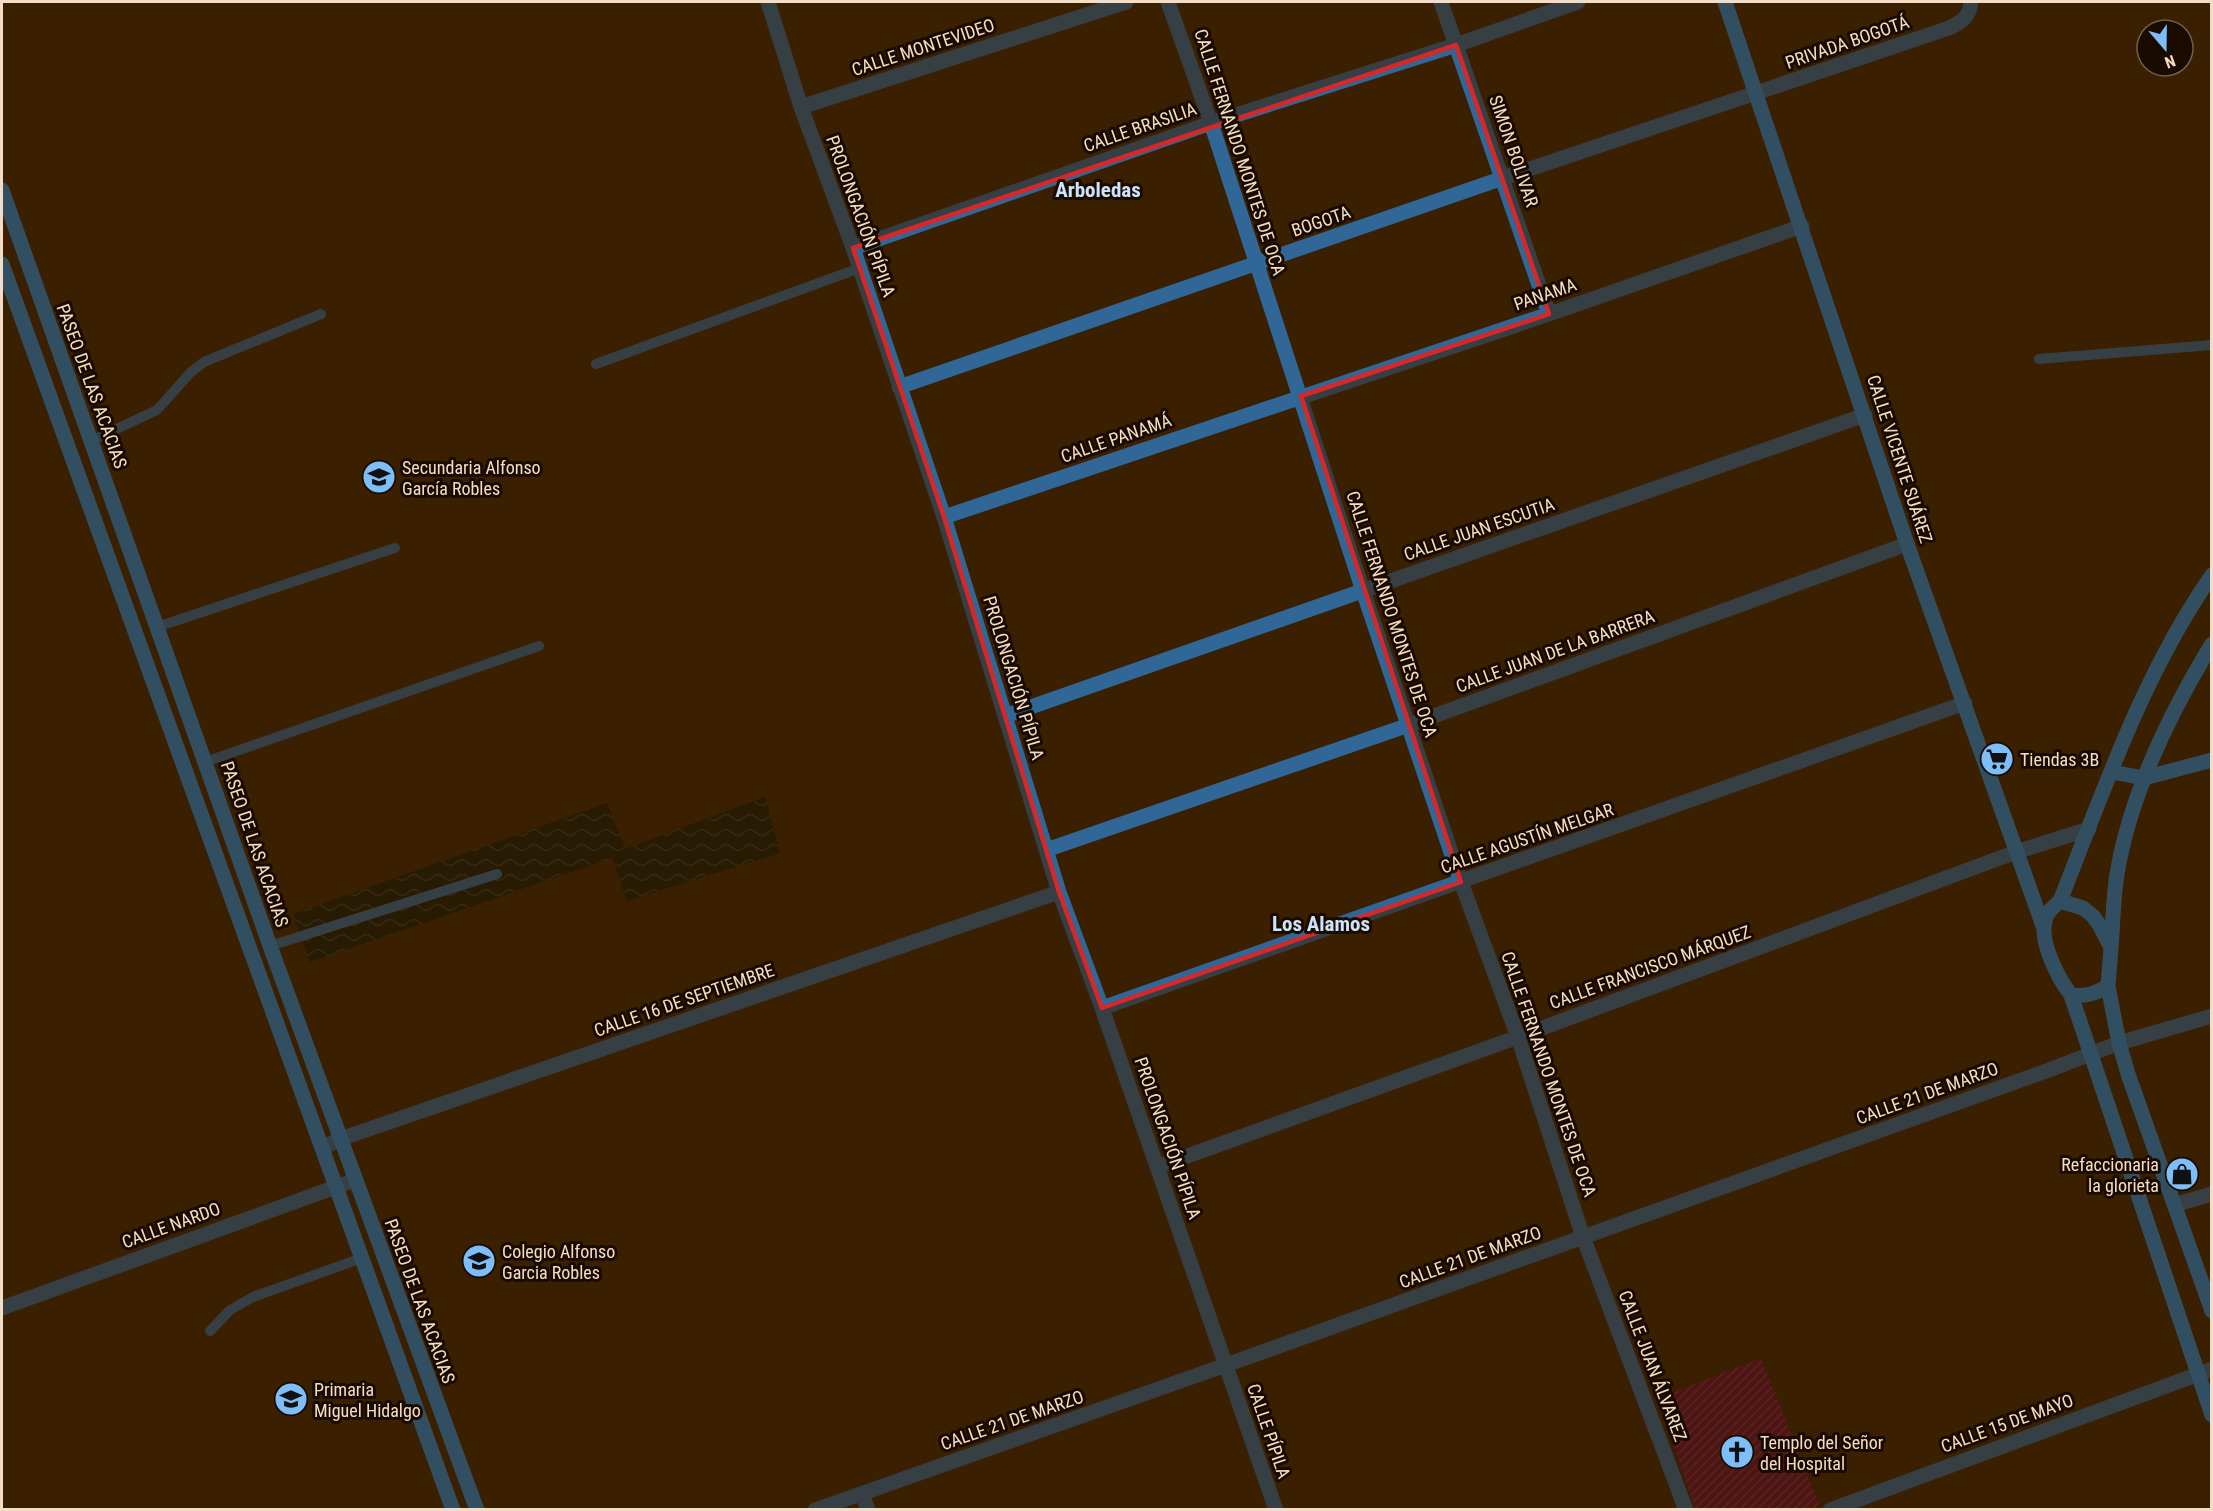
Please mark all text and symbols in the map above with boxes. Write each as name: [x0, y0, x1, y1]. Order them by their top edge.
street label: PRIVADA BOGOTÁ: [1782, 11, 1912, 73]
street label: CALLE MONTEVIDEO: [849, 14, 997, 80]
north arrow: [2135, 18, 2195, 78]
street label: CALLE FERNANDO MONTES DE OCA: [1190, 26, 1290, 278]
text: N: [2162, 51, 2178, 72]
street label: SIMON BOLIVAR: [1485, 92, 1543, 210]
street label: CALLE BRASILIA: [1081, 98, 1200, 156]
street label: PROLONGACIÓN PÍPILA: [822, 132, 900, 300]
district label: Arboledas: [1055, 178, 1141, 202]
street label: BOGOTA: [1289, 201, 1354, 241]
street label: PANAMA: [1511, 273, 1580, 315]
street label: PASEO DE LAS ACACIAS: [52, 301, 132, 471]
street label: CALLE VICENTE SUÁREZ: [1863, 372, 1937, 546]
street label: CALLE PANAMÁ: [1058, 409, 1175, 467]
place label: Secundaria Alfonso García Robles: [402, 457, 541, 499]
school or university icon: Secundaria Alfonso García Robles: [361, 459, 397, 495]
street label: CALLE FERNANDO MONTES DE OCA: [1342, 488, 1442, 740]
street label: CALLE JUAN ESCUTIA: [1401, 493, 1558, 565]
street label: PROLONGACIÓN PÍPILA: [979, 594, 1049, 763]
street label: CALLE JUAN DE LA BARRERA: [1453, 605, 1658, 697]
supermarket icon: Tiendas 3B: [1979, 741, 2015, 777]
place label: Tiendas 3B: [2020, 749, 2099, 770]
street label: PASEO DE LAS ACACIAS: [217, 758, 293, 930]
street label: CALLE AGUSTÍN MELGAR: [1438, 798, 1617, 877]
district label: Los Alamos: [1272, 912, 1370, 936]
street label: CALLE FRANCISCO MÁRQUEZ: [1546, 921, 1754, 1013]
street label: CALLE FERNANDO MONTES DE OCA: [1497, 949, 1601, 1200]
street label: CALLE 16 DE SEPTIEMBRE: [591, 959, 777, 1041]
street label: PROLONGACIÓN PÍPILA: [1130, 1054, 1206, 1222]
street label: CALLE 21 DE MARZO: [1853, 1058, 2001, 1128]
place label: Refaccionaria la glorieta: [2061, 1154, 2159, 1196]
shop icon: Refaccionaria la glorieta: [2164, 1156, 2200, 1192]
street label: CALLE NARDO: [119, 1197, 223, 1253]
street label: PASEO DE LAS ACACIAS: [380, 1216, 460, 1386]
street label: CALLE 21 DE MARZO: [1396, 1222, 1544, 1292]
place label: Colegio Alfonso Garcia Robles: [502, 1241, 615, 1283]
school or university icon: Colegio Alfonso Garcia Robles: [461, 1243, 497, 1279]
street label: CALLE JUAN ÁLVAREZ: [1614, 1287, 1692, 1445]
place label: Primaria Miguel Hidalgo: [314, 1379, 421, 1421]
school or university icon: Primaria Miguel Hidalgo: [273, 1381, 309, 1417]
street label: CALLE PÍPILA: [1243, 1381, 1295, 1482]
street label: CALLE 21 DE MARZO: [938, 1386, 1086, 1454]
street label: CALLE 15 DE MAYO: [1938, 1389, 2076, 1457]
place label: Templo del Señor del Hospital: [1760, 1432, 1884, 1474]
church icon: Templo del Señor del Hospital: [1719, 1434, 1755, 1470]

